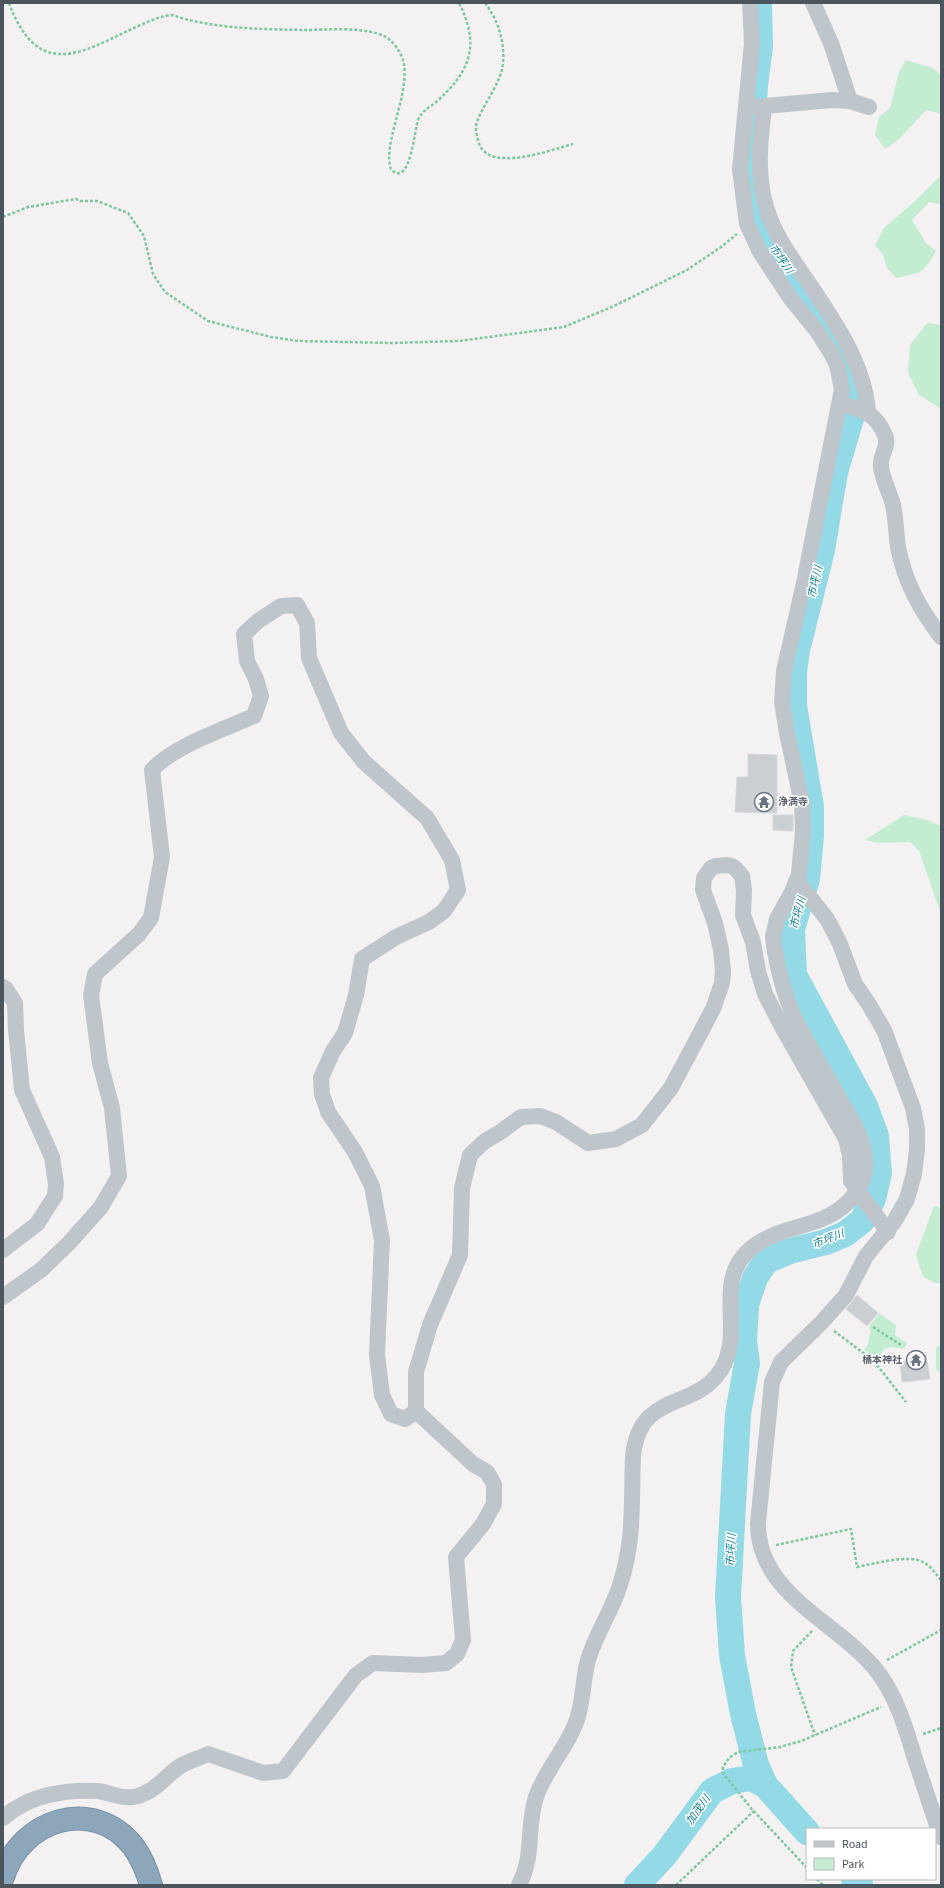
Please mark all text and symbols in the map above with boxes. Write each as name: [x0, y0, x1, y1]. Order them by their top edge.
water label: 市坪川: [765, 241, 797, 278]
water label: 市坪川: [804, 563, 826, 600]
temple icon: 浄満寺: [753, 791, 775, 813]
place label: 浄満寺: [778, 795, 808, 809]
water label: 市坪川: [786, 894, 810, 931]
water label: 市坪川: [810, 1225, 847, 1252]
temple icon: 橘本神社: [905, 1349, 927, 1371]
place label: 橘本神社: [862, 1353, 903, 1367]
water label: 市坪川: [723, 1532, 739, 1567]
water label: 加茂川: [682, 1791, 714, 1828]
legend: [806, 1828, 936, 1880]
text: Road: [842, 1836, 868, 1853]
text: Park: [842, 1856, 864, 1873]

